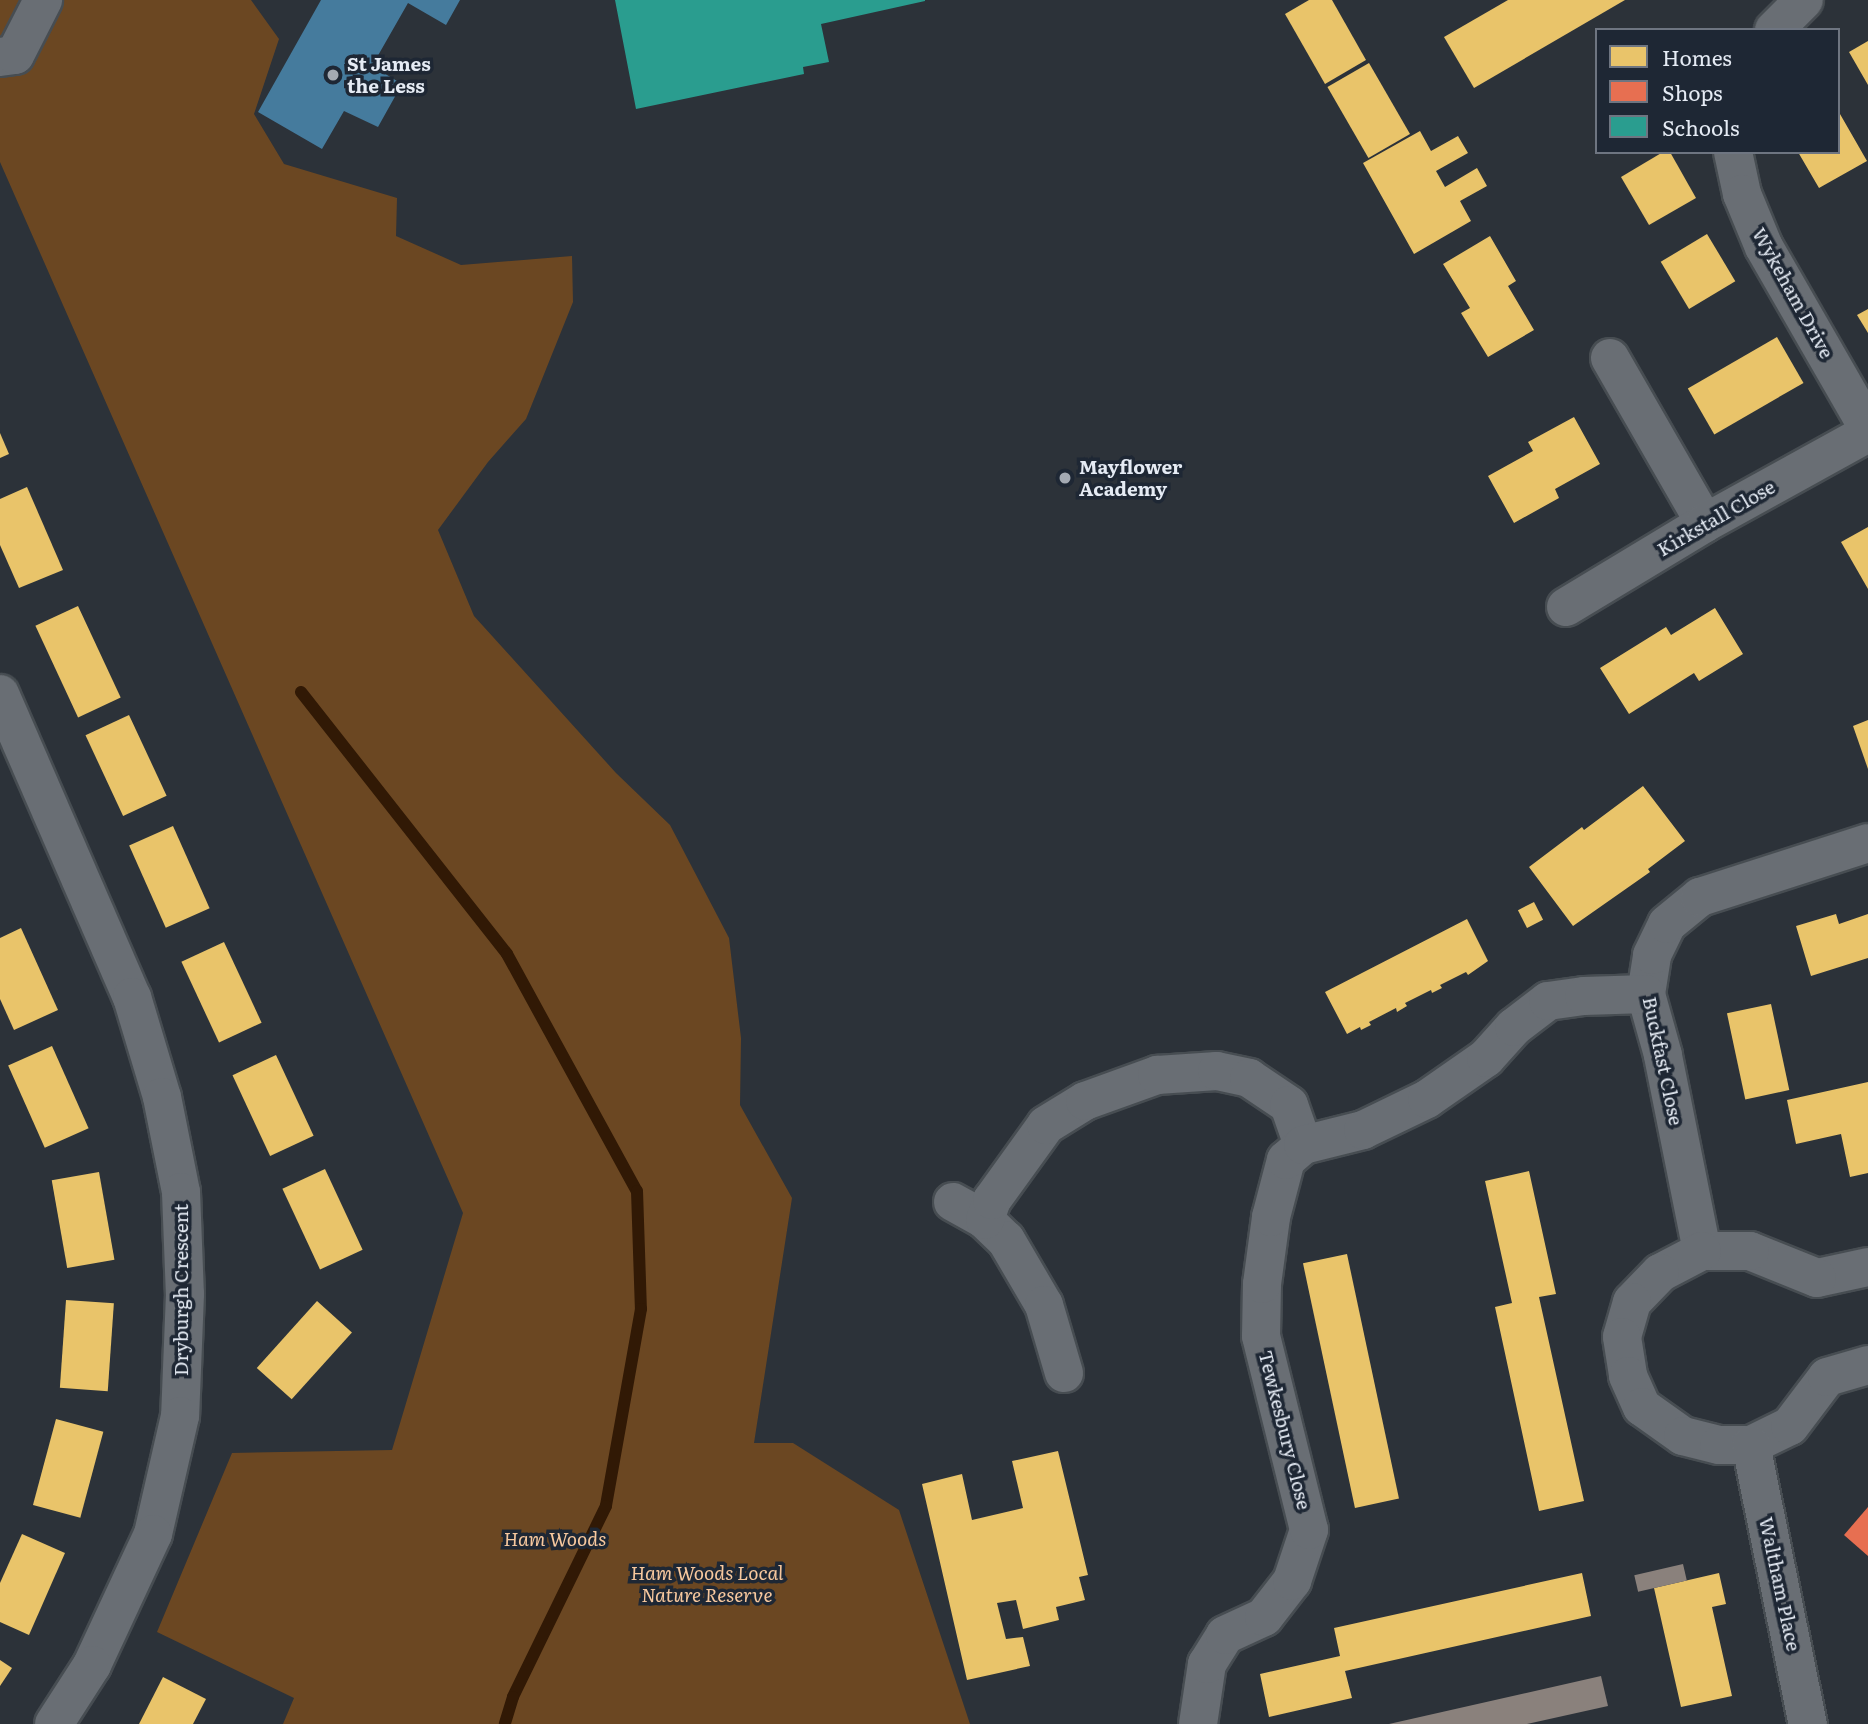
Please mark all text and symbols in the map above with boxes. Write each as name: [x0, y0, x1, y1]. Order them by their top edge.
legend: [1595, 28, 1840, 154]
text: Homes: [1662, 41, 1732, 72]
place label: St James the Less: [347, 53, 431, 97]
marker: St James the Less: [325, 67, 341, 83]
text: Shops: [1662, 76, 1723, 107]
text: Schools: [1662, 111, 1740, 142]
street label: Wykeham Drive: [1748, 224, 1838, 362]
place label: Mayflower Academy: [1079, 456, 1182, 500]
marker: Mayflower Academy: [1057, 470, 1073, 486]
street label: Kirkstall Close: [1653, 475, 1779, 561]
street label: Buckfast Close: [1638, 994, 1688, 1128]
street label: Dryburgh Crescent: [170, 1204, 192, 1376]
street label: Tewkesbury Close: [1254, 1348, 1316, 1512]
street label: Waltham Place: [1755, 1515, 1805, 1653]
park label: Ham Woods: [504, 1528, 606, 1550]
park label: Ham Woods Local Nature Reserve: [631, 1562, 783, 1606]

